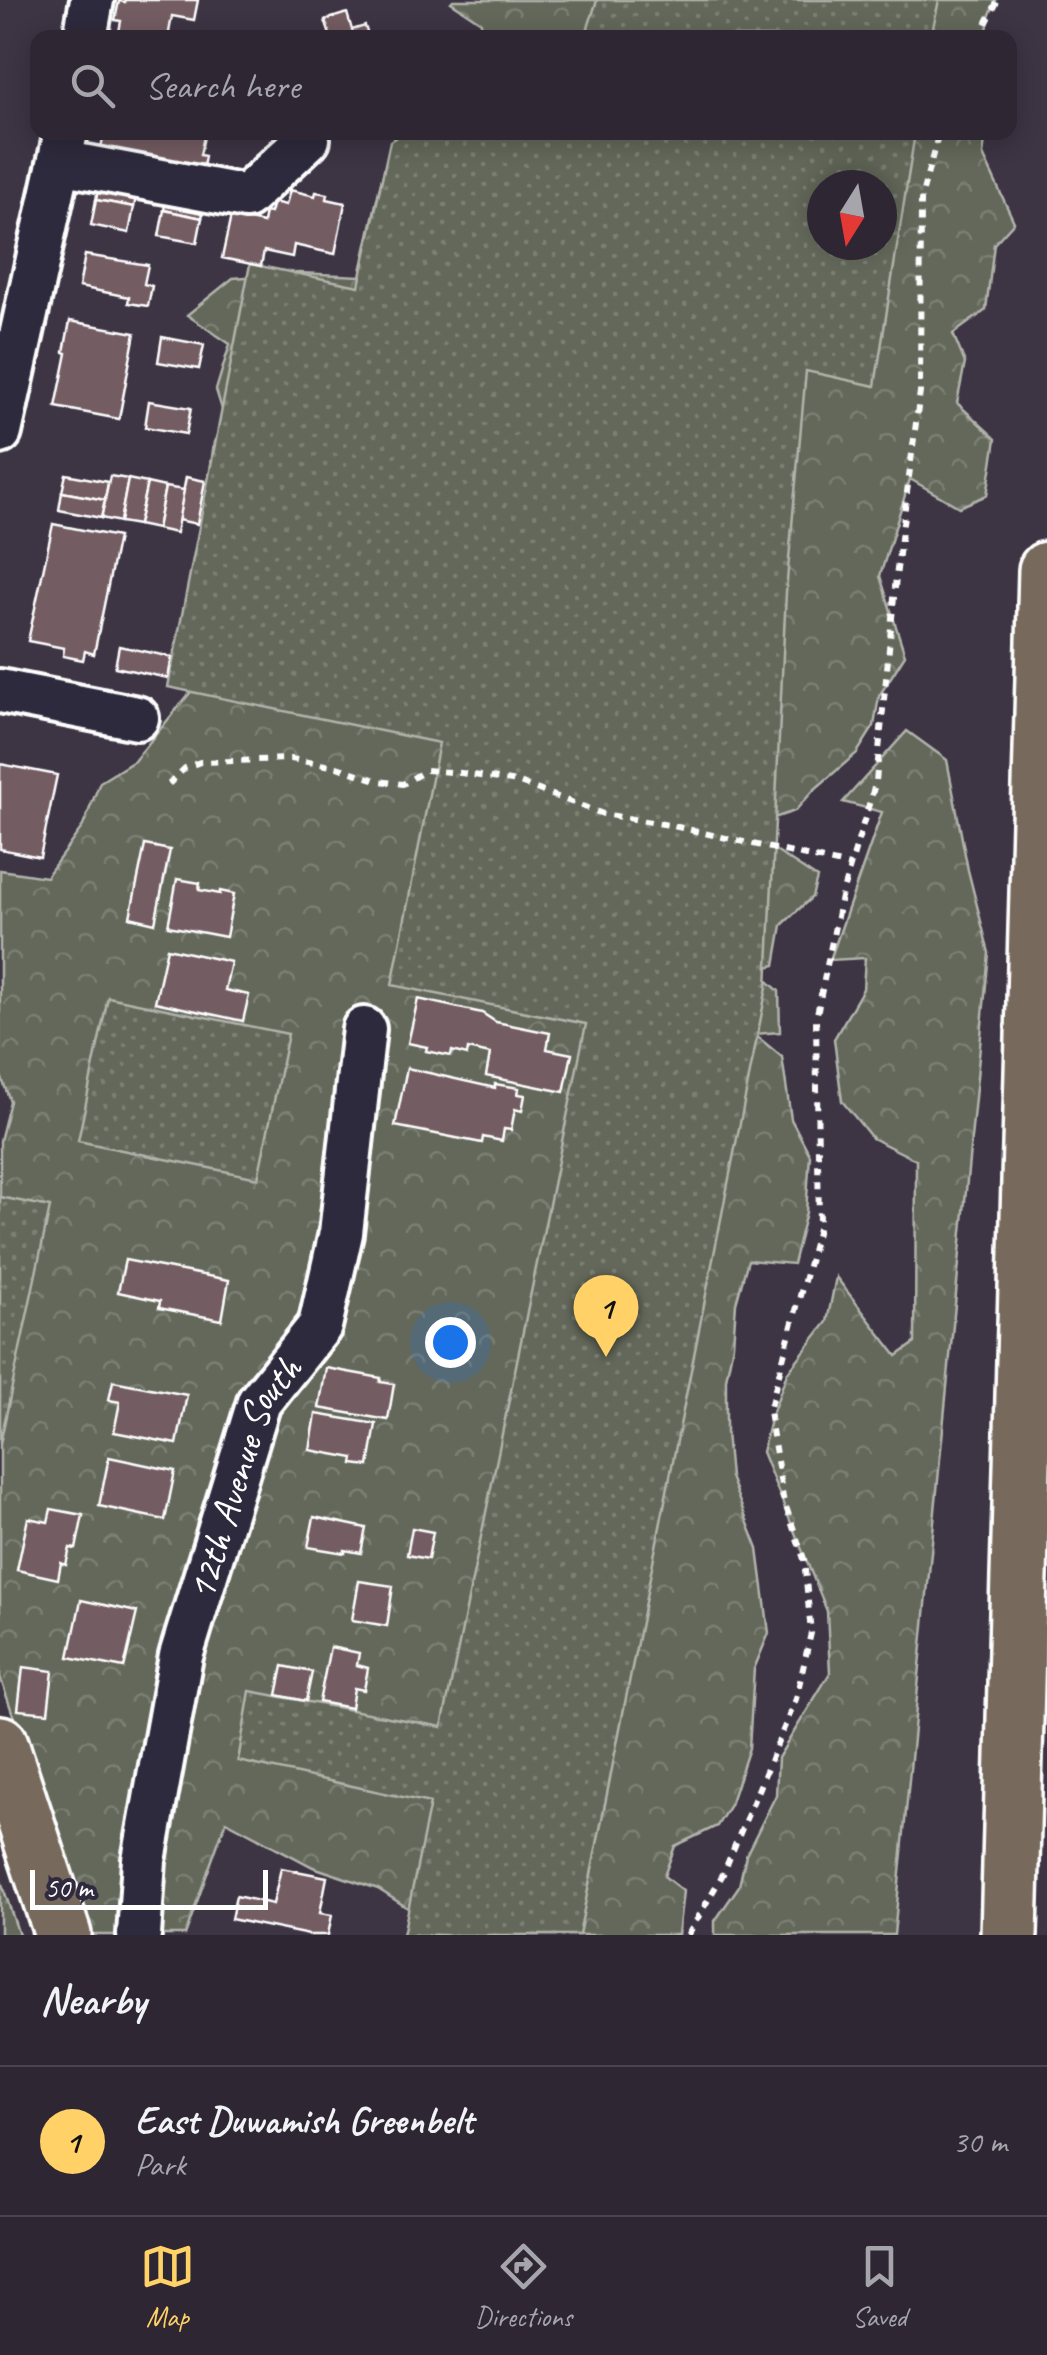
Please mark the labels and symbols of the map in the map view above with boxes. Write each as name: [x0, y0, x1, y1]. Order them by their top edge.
north arrow: [807, 170, 897, 260]
pin: 1: [574, 1274, 638, 1357]
your location: [425, 1317, 476, 1368]
street label: 12th Avenue South: [176, 1344, 314, 1606]
scale bar: [30, 1865, 268, 1910]

